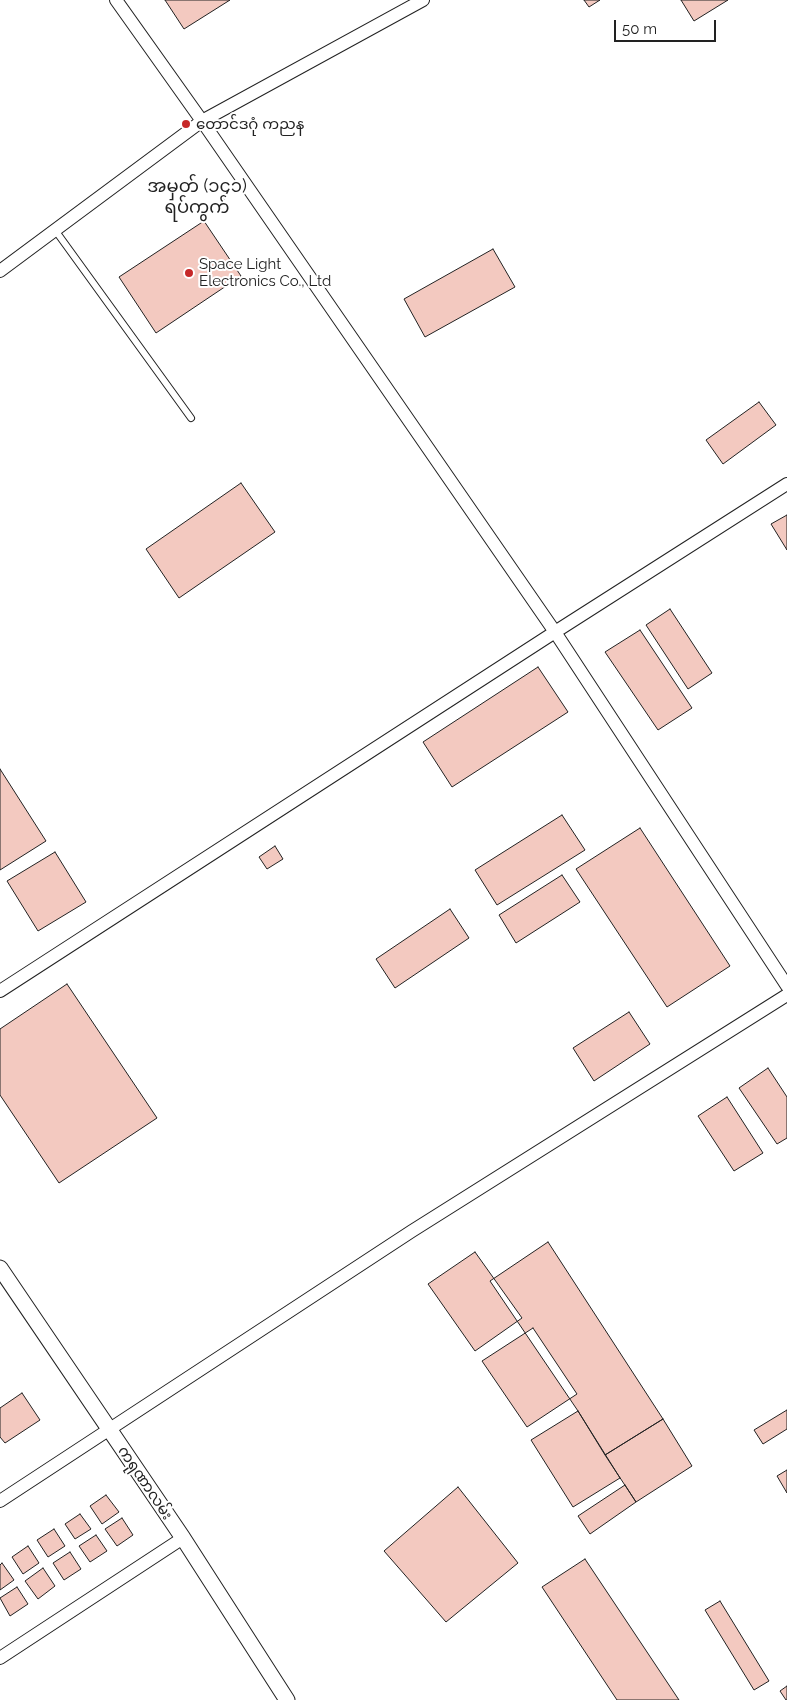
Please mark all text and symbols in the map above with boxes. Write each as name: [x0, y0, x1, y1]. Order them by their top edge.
scale bar: [617, 10, 720, 42]
text: 50 m: [622, 20, 657, 38]
place label: တောင်ဒဂုံ ကညန: [196, 115, 304, 133]
marker: တောင်ဒဂုံ ကညန: [180, 118, 192, 130]
district label: အမှတ် (၁၄၁) ရပ်ကွက်: [147, 176, 247, 218]
place label: Space Light Electronics Co., Ltd: [199, 255, 331, 290]
marker: Space Light Electronics Co., Ltd: [183, 267, 195, 279]
street label: ကရုဏာလမ်း: [114, 1443, 176, 1523]

